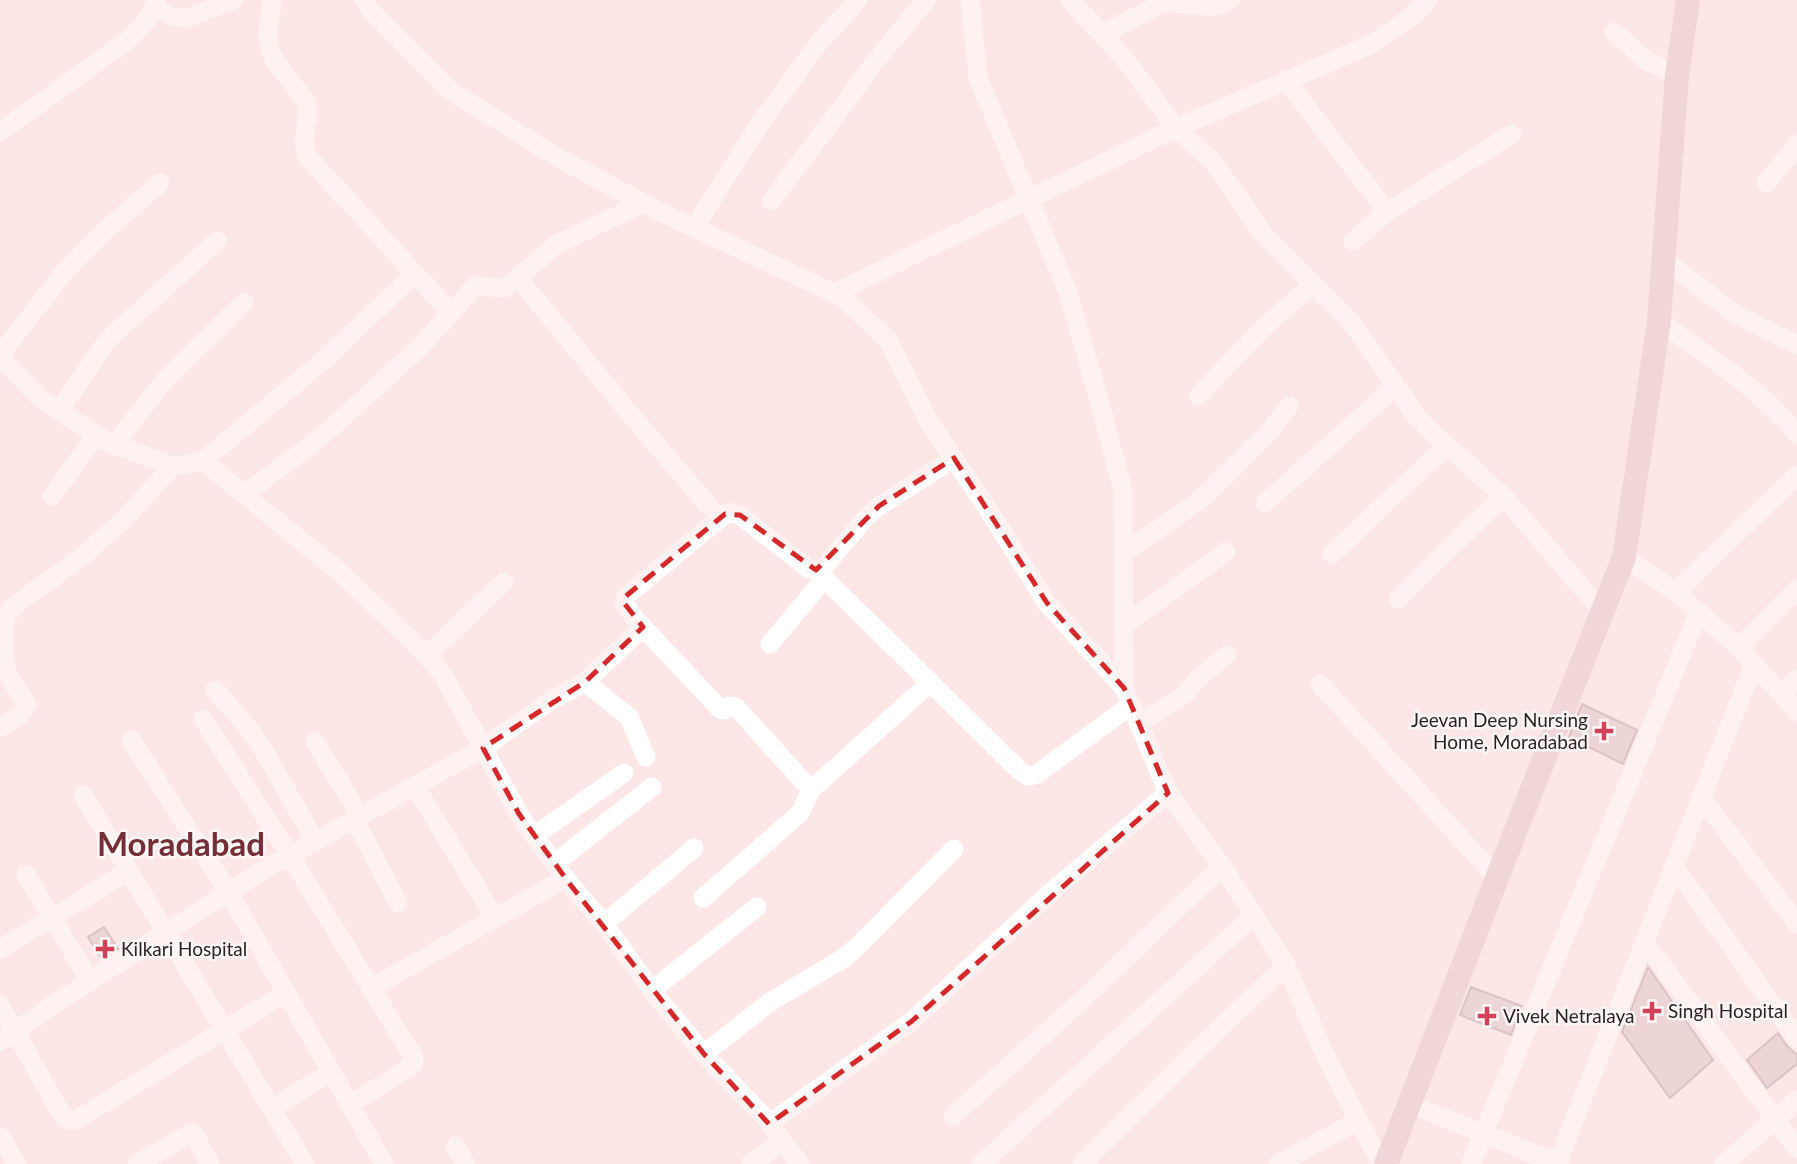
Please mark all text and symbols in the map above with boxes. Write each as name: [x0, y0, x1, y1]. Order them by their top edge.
place label: Jeevan Deep Nursing Home, Moradabad: [1411, 708, 1588, 753]
marker: Jeevan Deep Nursing Home, Moradabad: [1594, 721, 1614, 741]
district label: Moradabad: [97, 823, 265, 863]
place label: Kilkari Hospital: [121, 937, 247, 960]
marker: Kilkari Hospital: [95, 939, 115, 959]
place label: Singh Hospital: [1668, 999, 1788, 1022]
marker: Singh Hospital: [1642, 1001, 1662, 1021]
place label: Vivek Netralaya: [1503, 1004, 1634, 1027]
marker: Vivek Netralaya: [1477, 1006, 1497, 1026]

